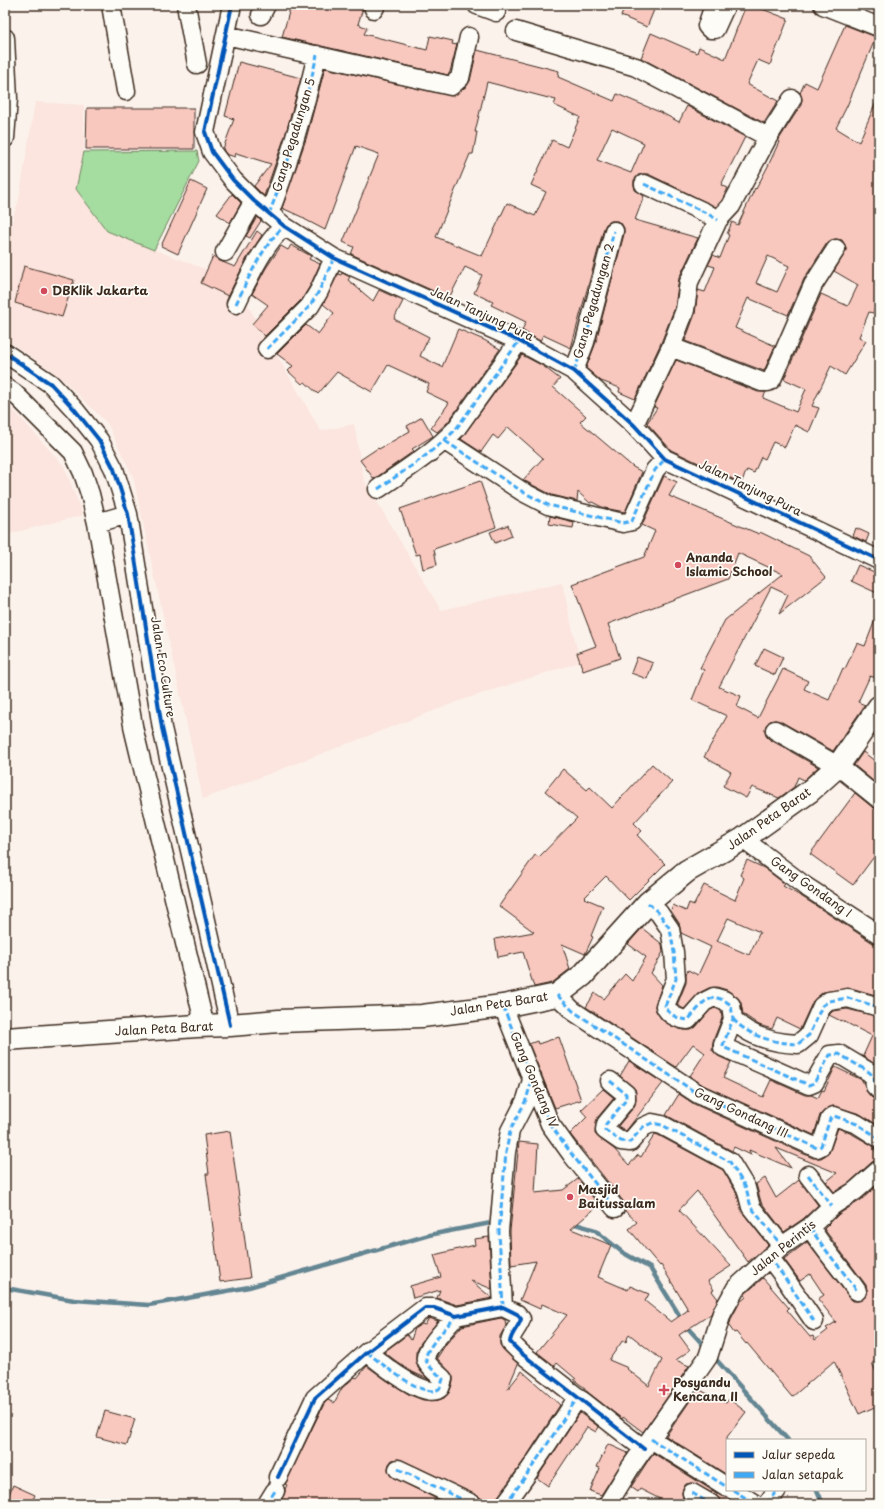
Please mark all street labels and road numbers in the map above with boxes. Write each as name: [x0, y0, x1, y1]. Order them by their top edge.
street label: Gang Pegadungan 5: [267, 76, 319, 194]
street label: Gang Pegadungan 2: [568, 241, 618, 361]
street label: Jalan Tanjung Pura: [428, 281, 538, 345]
street label: Jalan Tanjung Pura: [696, 454, 805, 520]
street label: Jalan Eco Culture: [147, 615, 181, 719]
street label: Jalan Peta Barat: [723, 782, 814, 854]
street label: Gang Gondang I: [767, 851, 856, 921]
street label: Jalan Peta Barat: [449, 986, 549, 1020]
street label: Jalan Peta Barat: [114, 1016, 214, 1040]
street label: Gang Gondang IV: [506, 1028, 563, 1131]
street label: Gang Gondang III: [691, 1082, 792, 1142]
street label: Jalan Perintis: [746, 1215, 819, 1279]

